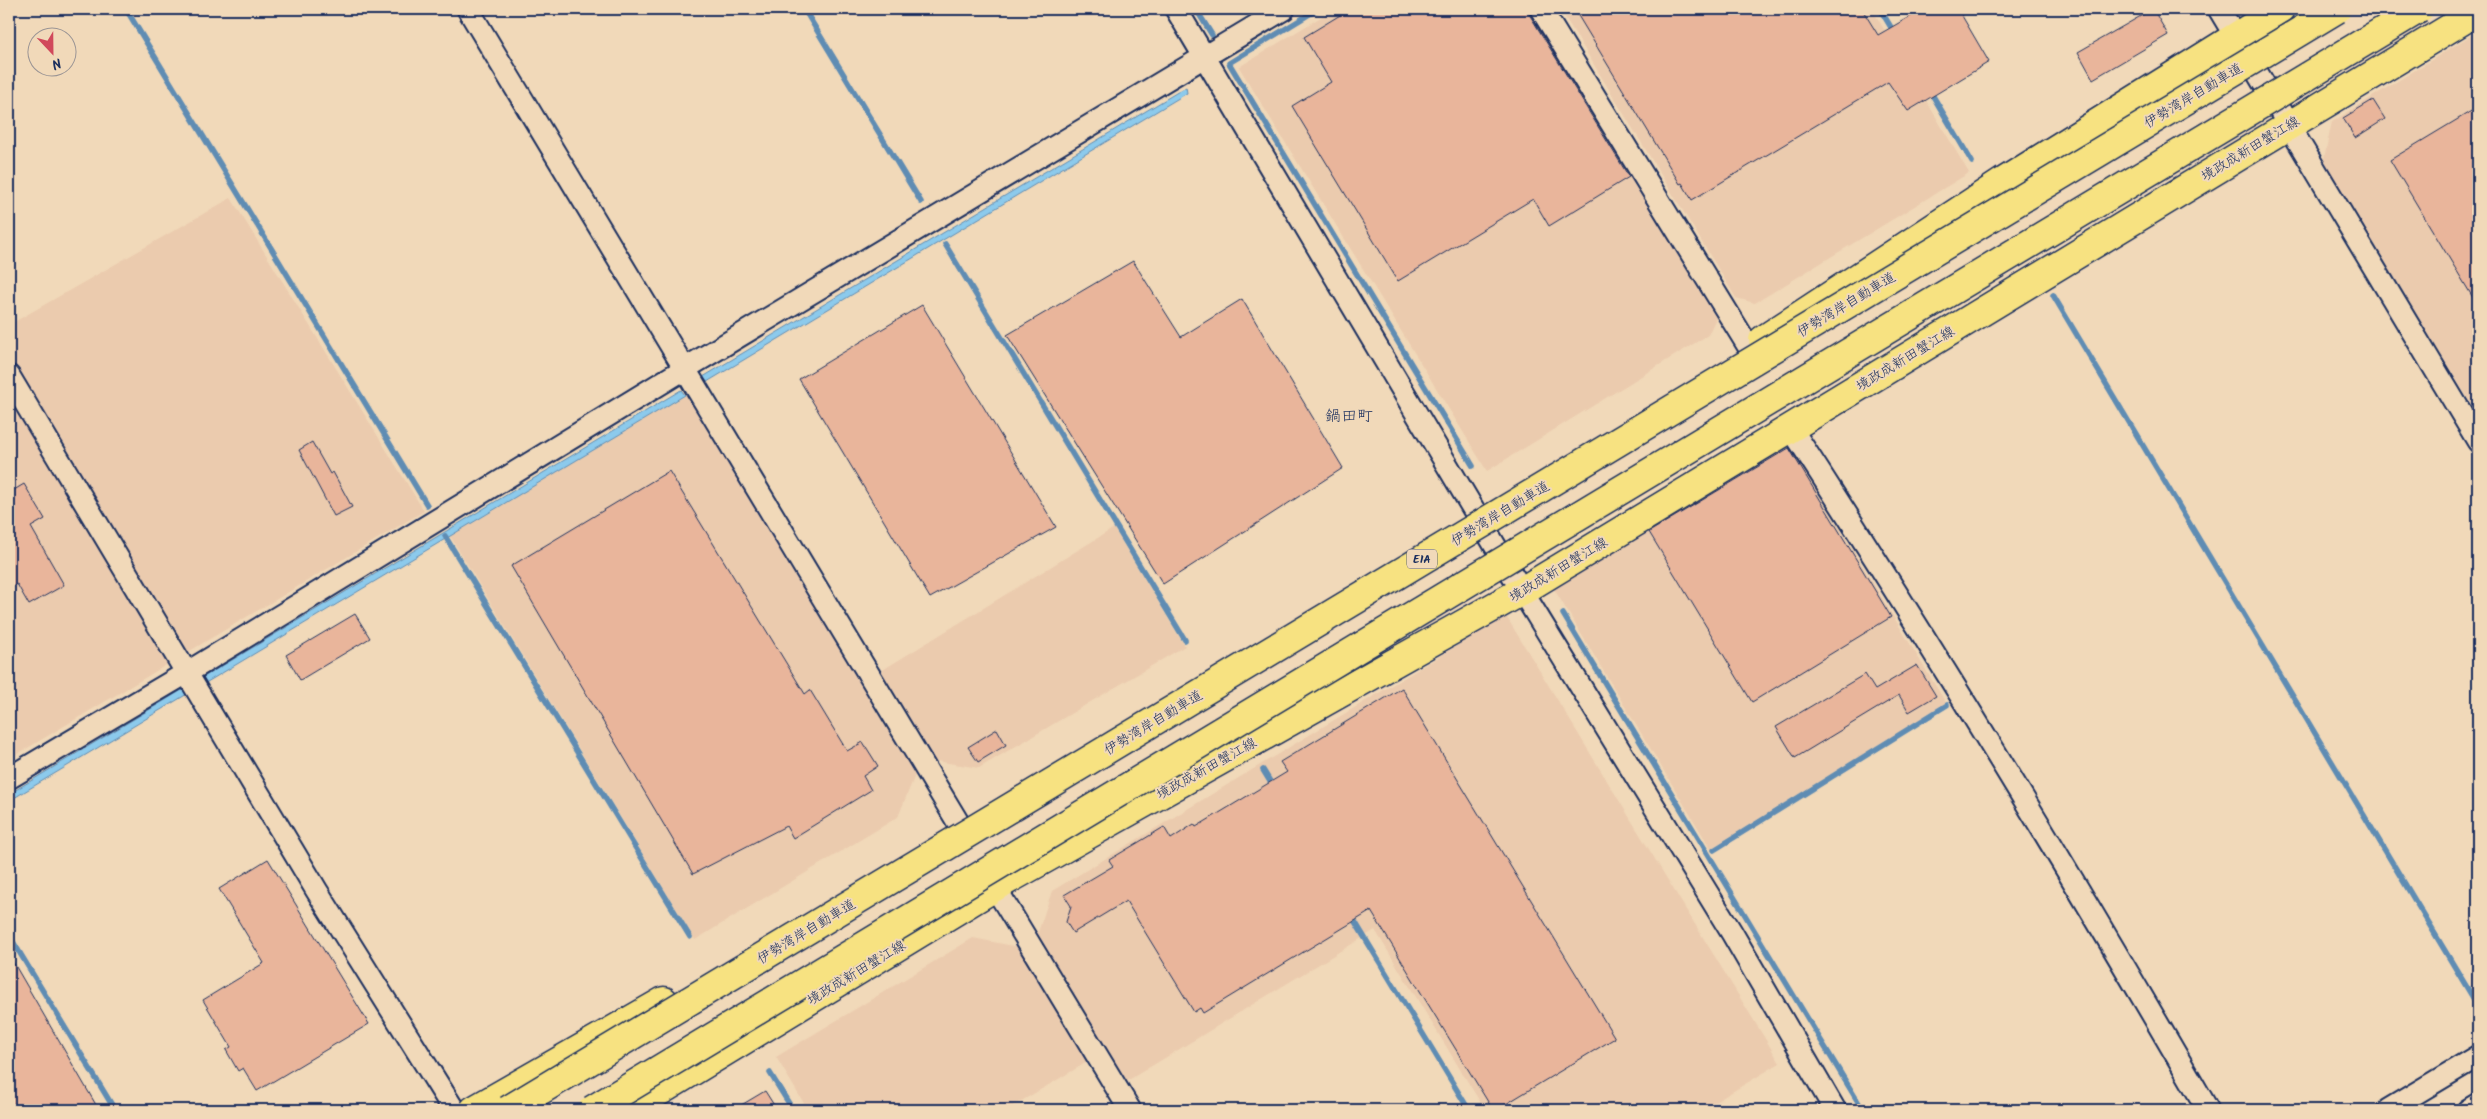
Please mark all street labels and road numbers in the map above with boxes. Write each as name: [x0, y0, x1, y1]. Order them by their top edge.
street label: 伊勢湾岸自動車道: [2140, 58, 2247, 134]
street label: 境政成新田蟹江線: [2197, 111, 2304, 187]
street label: 伊勢湾岸自動車道: [1793, 267, 1900, 343]
street label: 境政成新田蟹江線: [1852, 321, 1959, 397]
street label: 伊勢湾岸自動車道: [1447, 476, 1554, 552]
street label: 境政成新田蟹江線: [1505, 532, 1612, 608]
road number: E1A: [1407, 550, 1437, 568]
street label: 伊勢湾岸自動車道: [1100, 685, 1207, 761]
street label: 境政成新田蟹江線: [1152, 732, 1261, 806]
street label: 伊勢湾岸自動車道: [753, 894, 860, 970]
street label: 境政成新田蟹江線: [803, 935, 910, 1011]

